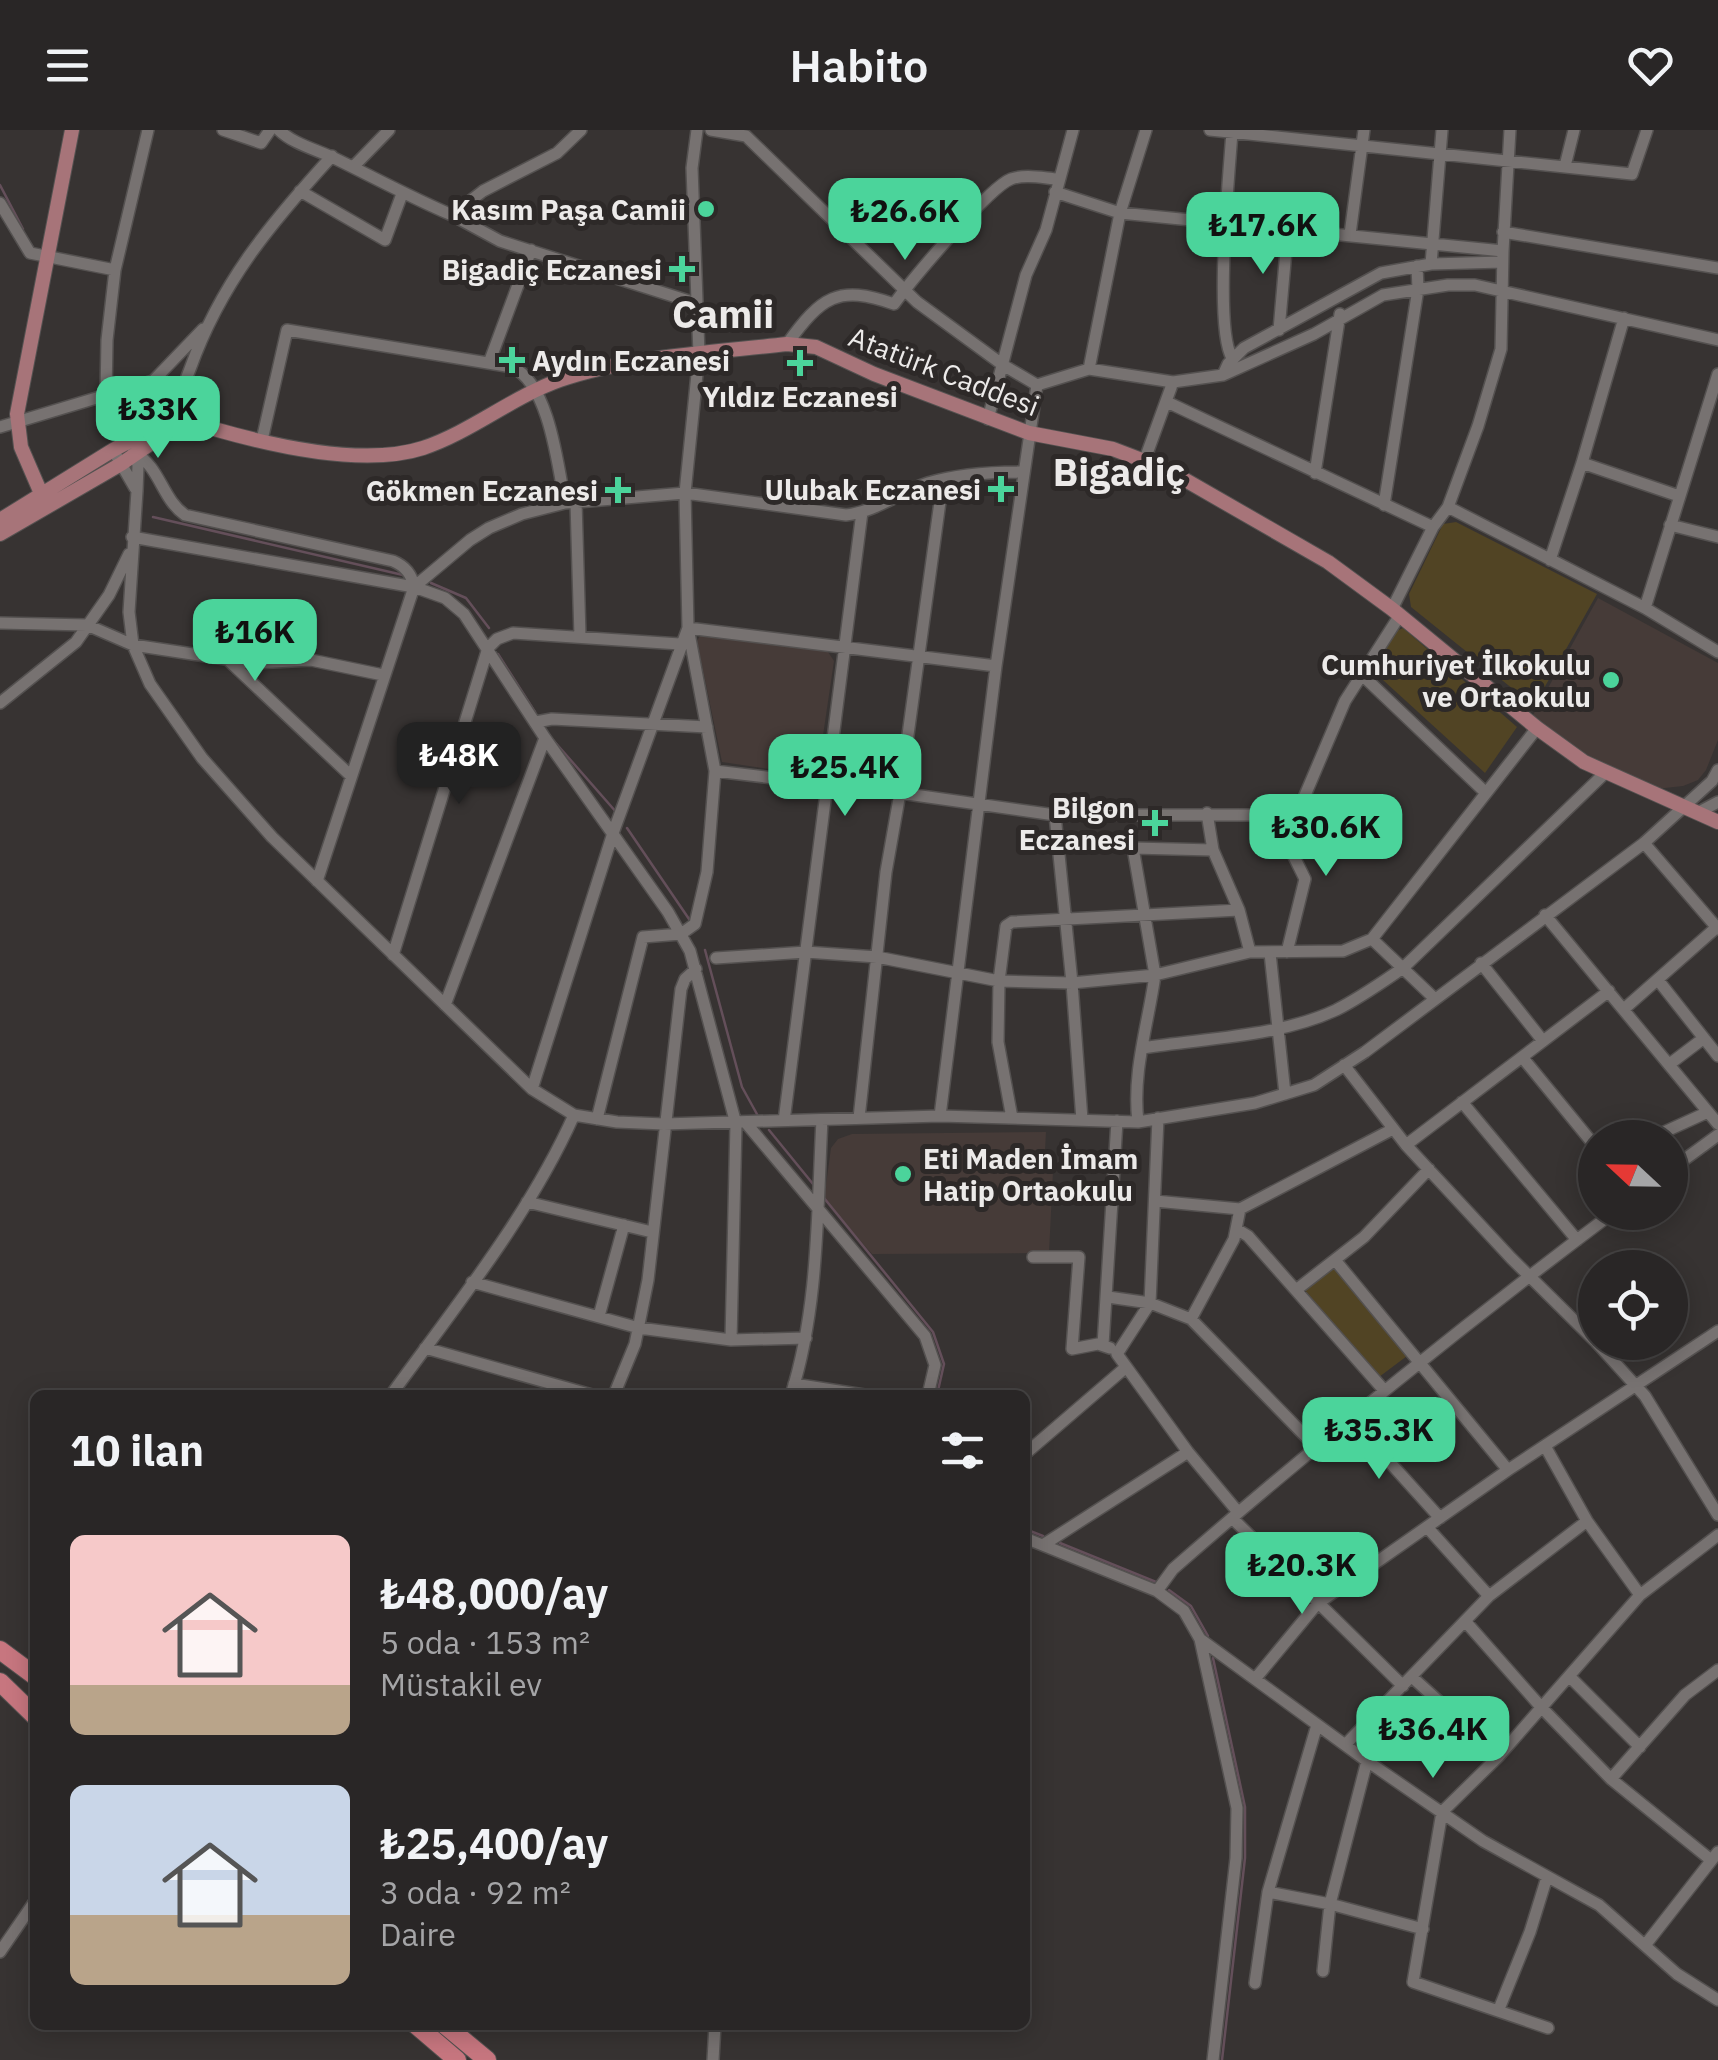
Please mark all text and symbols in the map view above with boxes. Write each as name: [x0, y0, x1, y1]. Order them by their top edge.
text: Habito: [790, 36, 928, 94]
icon: menu: [40, 38, 95, 93]
icon: heart: [1623, 38, 1678, 93]
pin: ₺26.6K: [824, 178, 986, 263]
text: ₺26.6K: [850, 189, 960, 231]
place label: Kasım Paşa Camii: [451, 191, 686, 228]
pin: ₺17.6K: [1182, 192, 1344, 277]
marker: Kasım Paşa Camii: [695, 198, 717, 220]
text: ₺17.6K: [1208, 203, 1318, 245]
place label: Bigadiç Eczanesi: [442, 251, 662, 288]
marker: Bigadiç Eczanesi: [671, 258, 693, 280]
district label: Camii: [672, 289, 774, 338]
street label: Atatürk Caddesi: [844, 318, 1044, 424]
place label: Aydın Eczanesi: [532, 342, 730, 379]
marker: Aydın Eczanesi: [501, 349, 523, 371]
marker: Yıldız Eczanesi: [789, 352, 811, 374]
pin: ₺33K: [99, 376, 217, 461]
place label: Yıldız Eczanesi: [702, 378, 898, 415]
text: ₺33K: [118, 387, 198, 429]
district label: Bigadiç: [1053, 447, 1185, 496]
place label: Ulubak Eczanesi: [765, 471, 981, 508]
place label: Gökmen Eczanesi: [366, 472, 598, 509]
marker: Ulubak Eczanesi: [990, 478, 1012, 500]
marker: Gökmen Eczanesi: [607, 479, 629, 501]
pin: ₺16K: [196, 599, 314, 684]
text: ₺16K: [215, 610, 295, 652]
place label: Cumhuriyet İlkokulu ve Ortaokulu: [1321, 646, 1591, 715]
marker: Cumhuriyet İlkokulu ve Ortaokulu: [1600, 669, 1622, 691]
pin: ₺48K: [400, 722, 518, 807]
text: ₺48K: [419, 733, 499, 775]
pin: ₺25.4K: [764, 734, 926, 819]
text: ₺25.4K: [790, 745, 900, 787]
place label: Bilgon Eczanesi: [1019, 789, 1135, 858]
pin: ₺30.6K: [1245, 794, 1407, 879]
text: ₺30.6K: [1271, 805, 1381, 847]
marker: Bilgon Eczanesi: [1144, 812, 1166, 834]
north arrow: [1578, 1120, 1688, 1230]
map controls: [1578, 1120, 1688, 1360]
place label: Eti Maden İmam Hatip Ortaokulu: [923, 1140, 1138, 1209]
marker: Eti Maden İmam Hatip Ortaokulu: [892, 1163, 914, 1185]
button: locate: [1578, 1250, 1688, 1360]
pin: ₺35.3K: [1298, 1397, 1460, 1482]
text: ₺35.3K: [1324, 1408, 1434, 1450]
text: 10 ilan: [70, 1423, 204, 1478]
icon: filters: [935, 1423, 990, 1478]
pin: ₺20.3K: [1221, 1532, 1383, 1617]
text: ₺20.3K: [1247, 1543, 1357, 1585]
text: ₺48,000/ay: [380, 1566, 608, 1621]
icon: home: [150, 1575, 270, 1695]
text: 5 oda · 153 m²: [380, 1621, 590, 1663]
text: Müstakil ev: [380, 1663, 542, 1705]
pin: ₺36.4K: [1352, 1696, 1514, 1781]
text: ₺36.4K: [1378, 1707, 1488, 1749]
text: ₺25,400/ay: [380, 1816, 608, 1871]
icon: home: [150, 1825, 270, 1945]
text: 3 oda · 92 m²: [380, 1871, 571, 1913]
text: Daire: [380, 1913, 456, 1955]

